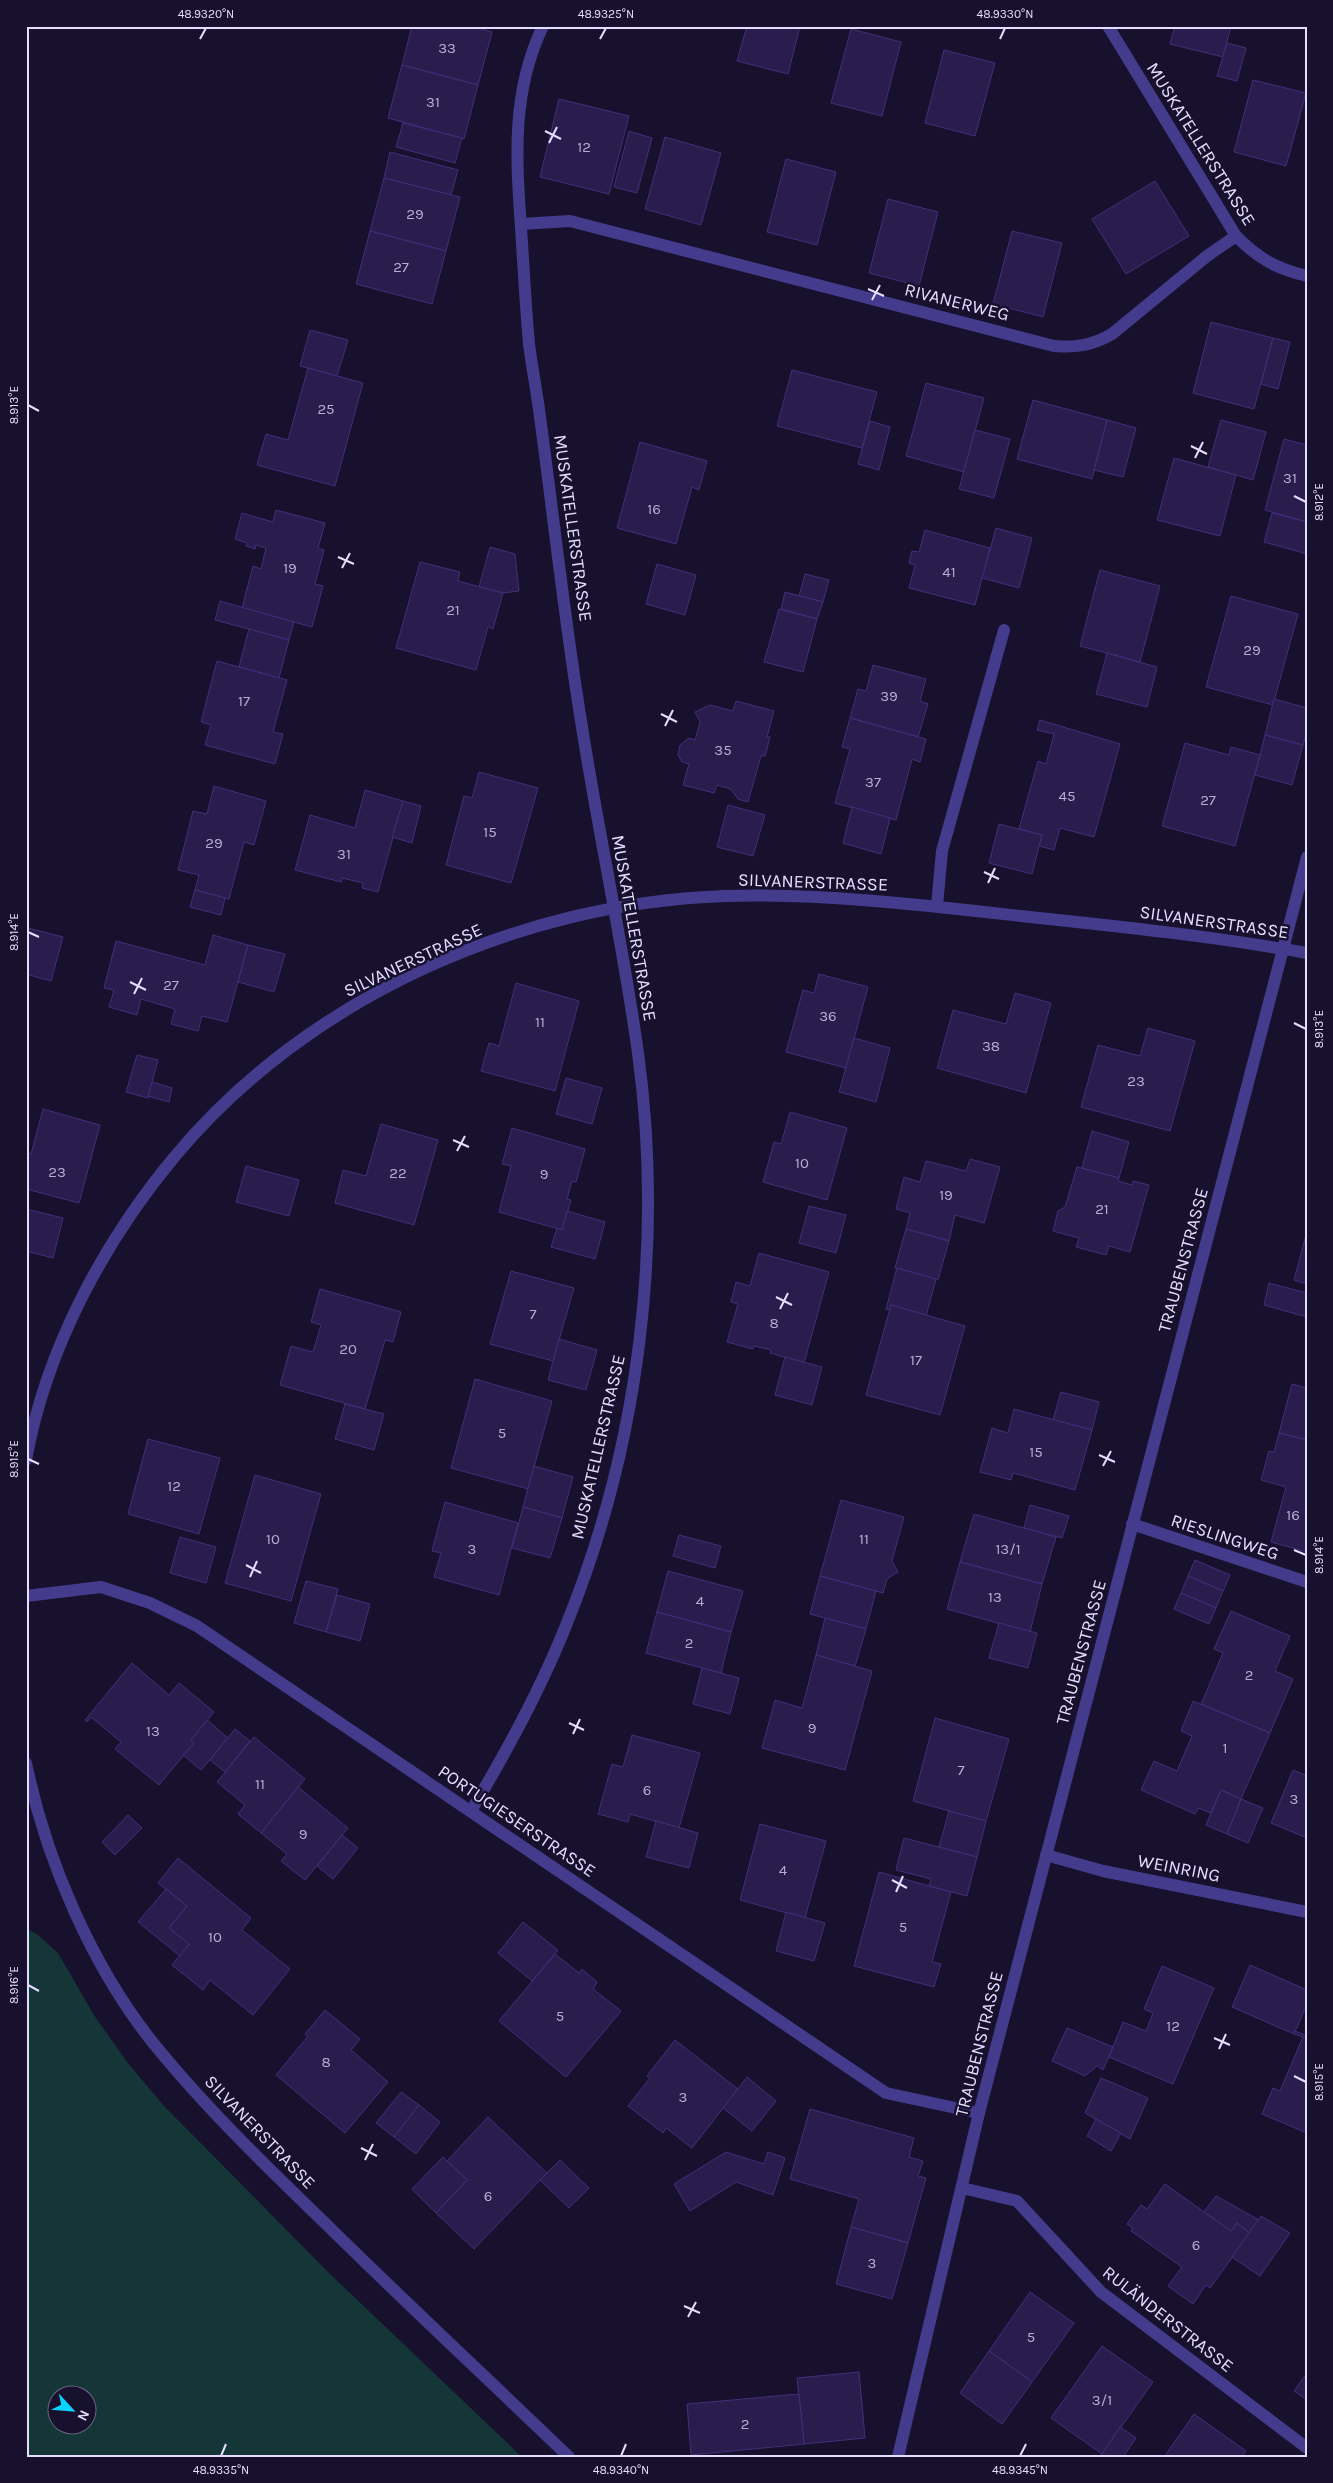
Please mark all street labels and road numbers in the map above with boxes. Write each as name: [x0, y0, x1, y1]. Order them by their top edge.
street label: MUSKATELLERSTRASSE: [1142, 58, 1260, 230]
street label: RIVANERWEG: [902, 278, 1012, 326]
street label: MUSKATELLERSTRASSE: [549, 433, 597, 623]
street label: MUSKATELLERSTRASSE: [607, 833, 661, 1023]
street label: SILVANERSTRASSE: [738, 868, 888, 896]
street label: SILVANERSTRASSE: [1138, 901, 1290, 943]
street label: SILVANERSTRASSE: [340, 918, 486, 1002]
street label: TRAUBENSTRASSE: [1153, 1185, 1213, 1335]
street label: MUSKATELLERSTRASSE: [566, 1353, 630, 1541]
street label: RIESLINGWEG: [1168, 1509, 1282, 1565]
street label: TRAUBENSTRASSE: [1051, 1577, 1111, 1727]
street label: PORTUGIESERSTRASSE: [434, 1760, 600, 1882]
street label: WEINRING: [1136, 1849, 1222, 1887]
street label: TRAUBENSTRASSE: [950, 1969, 1008, 2119]
street label: SILVANERSTRASSE: [200, 2070, 320, 2194]
street label: RULÄNDERSTRASSE: [1098, 2261, 1238, 2377]

